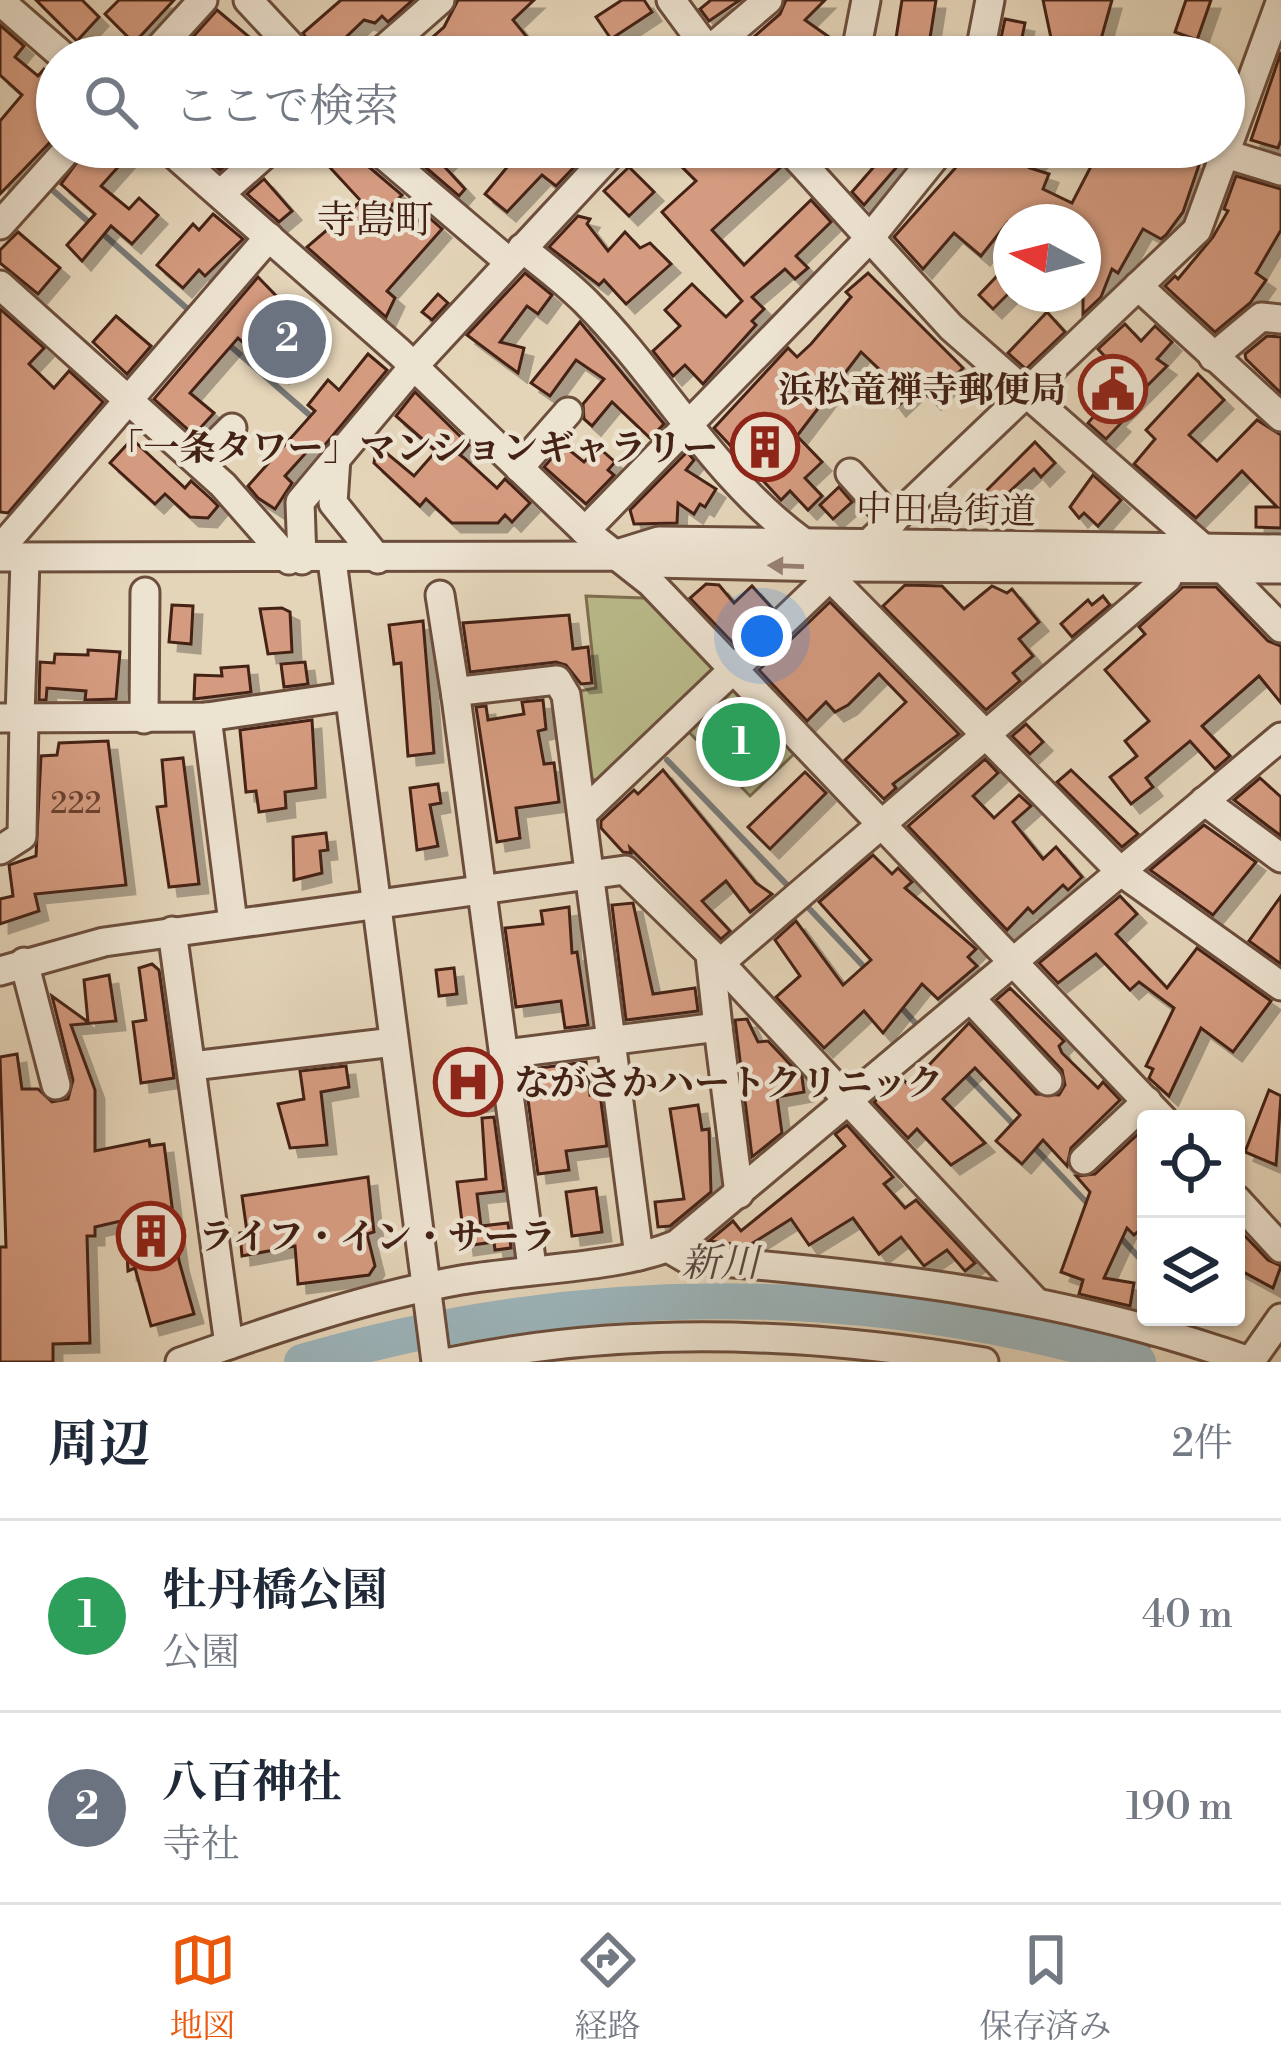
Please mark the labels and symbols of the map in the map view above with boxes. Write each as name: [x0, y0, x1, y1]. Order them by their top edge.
district label: 寺島町: [316, 197, 434, 246]
north arrow: [993, 204, 1101, 312]
pin: 2: [248, 294, 326, 384]
public building icon: 浜松竜禅寺郵便局: [1078, 354, 1148, 424]
place label: 浜松竜禅寺郵便局: [778, 369, 1066, 414]
building icon: 「一条タワー」マンションギャラリー: [730, 412, 800, 482]
place label: 「一条タワー」マンションギャラリー: [108, 427, 718, 472]
street label: 中田島街道: [856, 487, 1036, 536]
one-way arrow: [766, 556, 804, 575]
your location: [732, 606, 792, 666]
pin: 1: [702, 697, 780, 787]
house number: 222: [50, 785, 102, 823]
hospital icon: ながさかハートクリニック: [433, 1047, 503, 1117]
place label: ながさかハートクリニック: [514, 1062, 943, 1107]
building icon: ライフ・イン・サーラ: [116, 1201, 186, 1271]
place label: ライフ・イン・サーラ: [198, 1216, 556, 1261]
water label: 新川: [681, 1240, 763, 1289]

